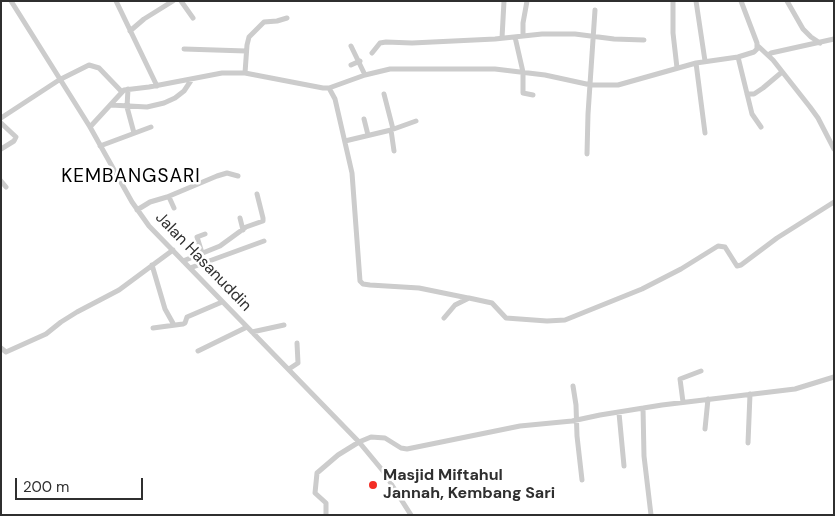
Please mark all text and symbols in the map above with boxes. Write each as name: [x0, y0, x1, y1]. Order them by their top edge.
district label: KEMBANGSARI: [60, 166, 202, 188]
street label: Jalan Hasanuddin: [151, 208, 255, 316]
place label: Masjid Miftahul Jannah, Kembang Sari: [383, 466, 555, 504]
scale bar: [18, 468, 145, 500]
text: 200 m: [23, 477, 69, 497]
marker: Masjid Miftahul Jannah, Kembang Sari: [367, 479, 379, 491]

